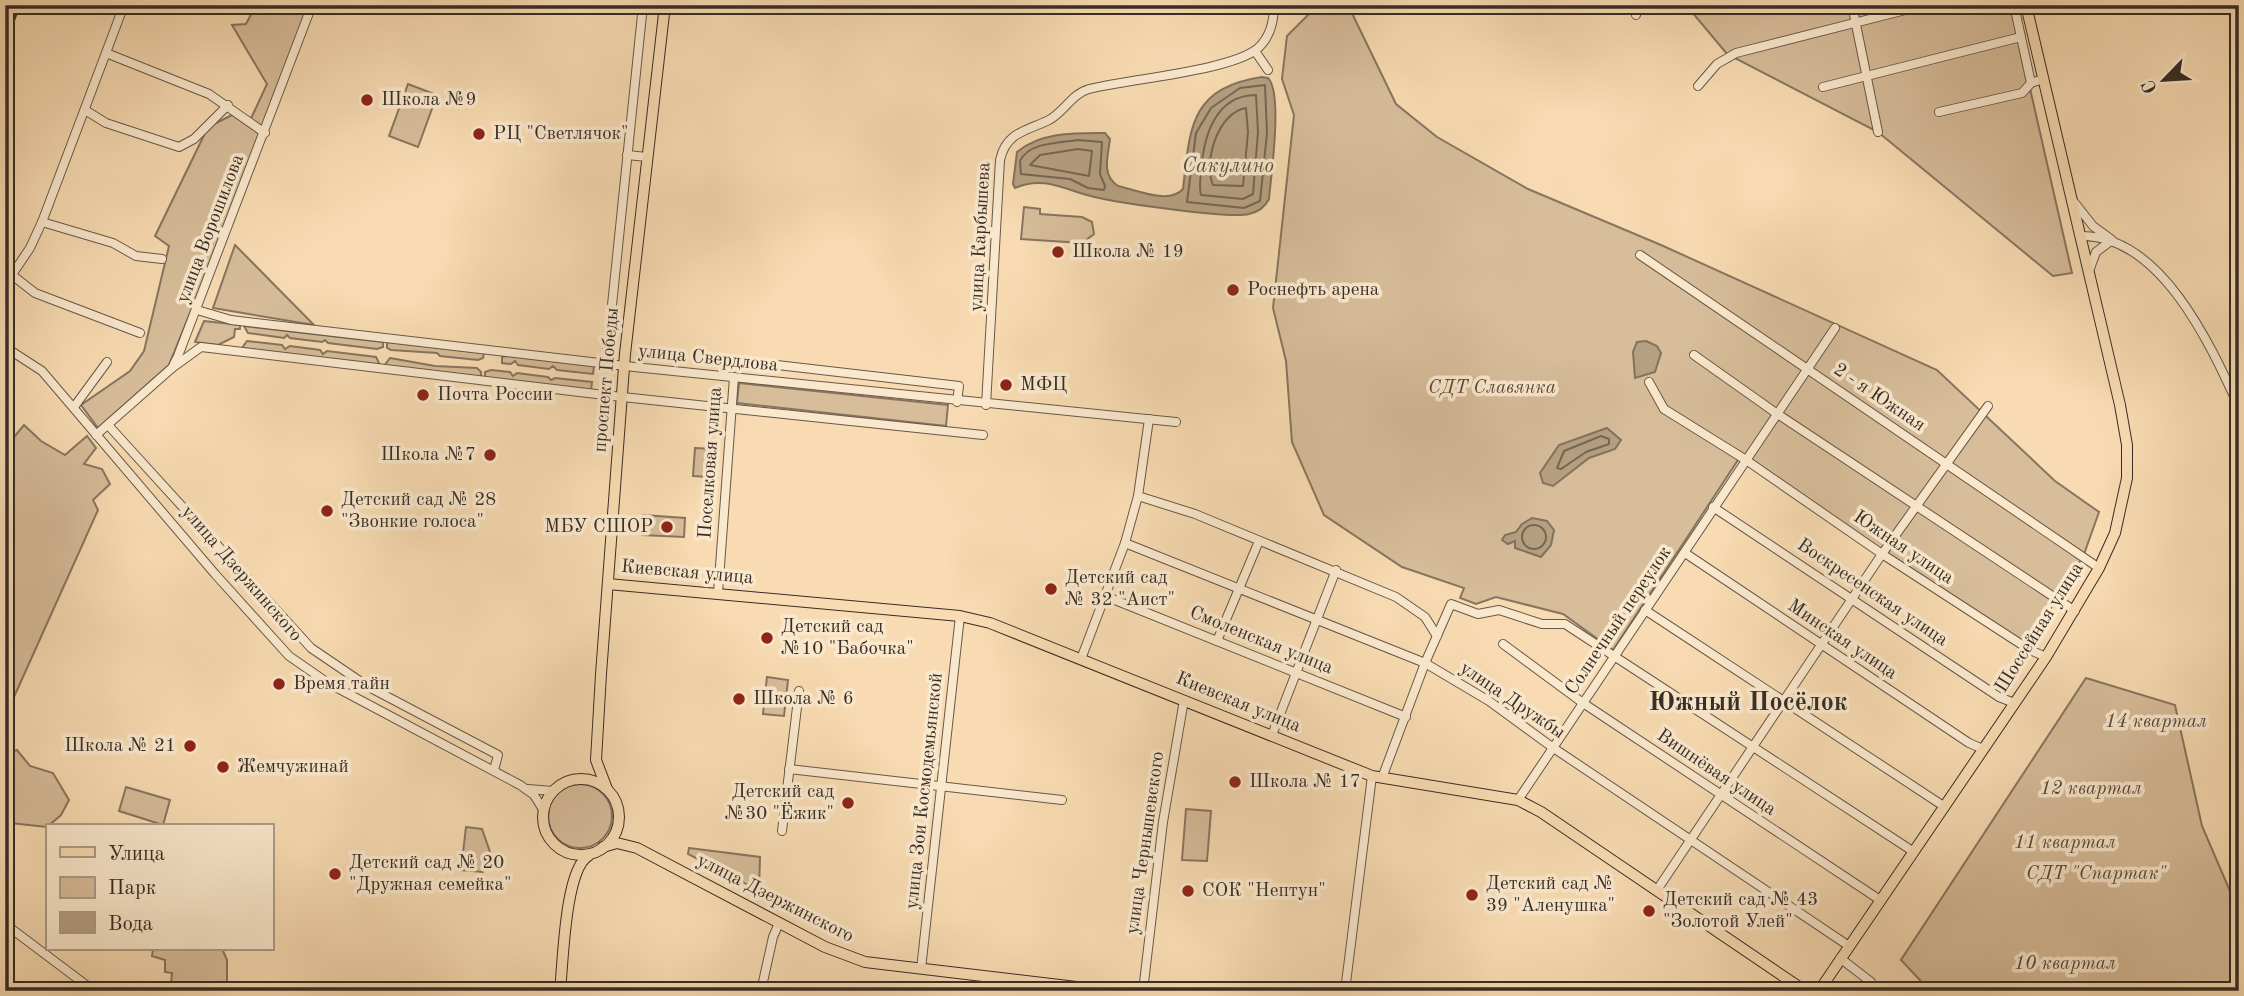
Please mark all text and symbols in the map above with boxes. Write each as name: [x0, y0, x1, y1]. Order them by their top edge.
north arrow: [2128, 46, 2198, 116]
text: С: [2140, 76, 2162, 96]
place label: Школа №9: [381, 91, 477, 110]
marker: Школа №9: [359, 92, 375, 108]
place label: РЦ "Светлячок": [493, 125, 629, 144]
marker: РЦ "Светлячок": [471, 126, 487, 142]
street label: улица Ворошилова: [174, 151, 248, 306]
water label: Сакулино: [1182, 156, 1274, 177]
street label: улица Карбышева: [968, 161, 994, 312]
place label: Школа № 19: [1072, 243, 1184, 262]
marker: Школа № 19: [1050, 244, 1066, 260]
place label: Роснефть арена: [1247, 281, 1380, 300]
marker: Роснефть арена: [1225, 282, 1241, 298]
street label: проспект Победы: [591, 307, 623, 453]
street label: улица Свердлова: [637, 342, 780, 376]
street label: 2 - я Южная: [1830, 360, 1928, 436]
place label: МФЦ: [1020, 376, 1067, 395]
marker: МФЦ: [998, 377, 1014, 393]
park label: СДТ Славянка: [1428, 379, 1556, 398]
place label: Почта России: [437, 386, 553, 405]
street label: Поселковая улица: [696, 386, 726, 540]
marker: Почта России: [415, 387, 431, 403]
place label: Школа №7: [381, 446, 476, 465]
marker: Школа №7: [482, 447, 498, 463]
place label: Детский сад № 28 "Звонкие голоса": [341, 491, 496, 532]
street label: улица Дзержинского: [177, 502, 305, 646]
marker: Детский сад № 28 "Звонкие голоса": [319, 503, 335, 519]
street label: Южная улица: [1849, 508, 1957, 589]
place label: МБУ СШОР: [544, 518, 653, 537]
marker: МБУ СШОР: [659, 519, 675, 535]
street label: Воскресенская улица: [1793, 536, 1951, 651]
street label: Солнечный переулок: [1562, 543, 1676, 699]
street label: Киевская улица: [620, 558, 755, 588]
street label: Шоссейная улица: [1992, 559, 2088, 696]
place label: Детский сад № 32 "Аист": [1065, 569, 1175, 610]
marker: Детский сад № 32 "Аист": [1043, 581, 1059, 597]
street label: Минская улица: [1784, 596, 1901, 684]
street label: Смоленская улица: [1187, 604, 1336, 679]
place label: Детский сад №10 "Бабочка": [781, 618, 914, 659]
marker: Детский сад №10 "Бабочка": [759, 630, 775, 646]
street label: улица Дружбы: [1456, 659, 1568, 743]
street label: Киевская улица: [1173, 669, 1304, 737]
street label: улица Зои Космодемьянской: [903, 672, 947, 910]
place label: Время тайн: [293, 675, 390, 694]
marker: Время тайн: [271, 676, 287, 692]
place label: Школа № 6: [753, 690, 854, 709]
district label: Южный Посёлок: [1649, 690, 1848, 716]
marker: Школа № 6: [731, 691, 747, 707]
park label: 14 квартал: [2105, 713, 2207, 732]
street label: Вишнёвая улица: [1653, 726, 1780, 820]
place label: Школа № 21: [64, 737, 176, 756]
marker: Школа № 21: [182, 738, 198, 754]
street label: улица Чернышевского: [1124, 750, 1168, 936]
place label: Жемчужинай: [237, 758, 349, 777]
marker: Жемчужинай: [215, 759, 231, 775]
place label: Школа № 17: [1249, 773, 1361, 792]
marker: Школа № 17: [1227, 774, 1243, 790]
park label: 12 квартал: [2040, 780, 2142, 799]
place label: Детский сад №30 "Ёжик": [725, 783, 835, 824]
marker: Детский сад №30 "Ёжик": [840, 795, 856, 811]
legend: [46, 824, 273, 950]
park label: 11 квартал: [2014, 834, 2116, 853]
text: Улица: [108, 844, 165, 865]
street label: улица Дзержинского: [694, 851, 856, 947]
place label: Детский сад № 20 "Дружная семейка": [349, 854, 511, 895]
park label: СДТ "Спартак": [2026, 865, 2167, 884]
marker: Детский сад № 20 "Дружная семейка": [327, 866, 343, 882]
place label: Детский сад № 39 "Аленушка": [1486, 875, 1615, 916]
text: Парк: [108, 878, 157, 899]
place label: СОК "Нептун": [1202, 882, 1326, 901]
marker: СОК "Нептун": [1180, 883, 1196, 899]
marker: Детский сад № 39 "Аленушка": [1464, 887, 1480, 903]
place label: Детский сад № 43 "Золотой Улей": [1663, 891, 1818, 932]
marker: Детский сад № 43 "Золотой Улей": [1641, 903, 1657, 919]
text: Вода: [108, 914, 153, 935]
park label: 10 квартал: [2014, 955, 2116, 974]

